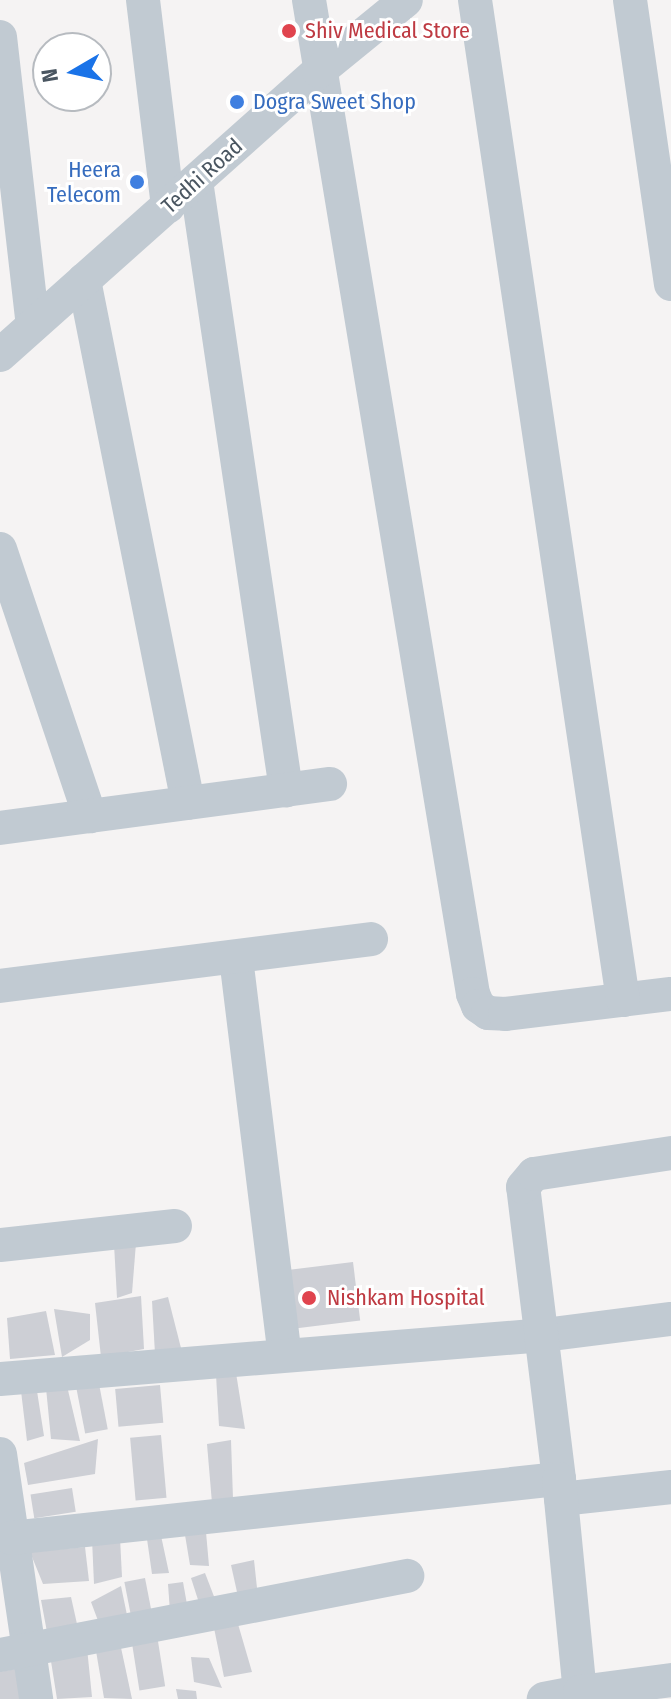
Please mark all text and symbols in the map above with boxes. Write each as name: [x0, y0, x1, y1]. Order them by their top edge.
place label: Shiv Medical Store: [305, 18, 470, 44]
marker: Shiv Medical Store: [280, 22, 298, 40]
north arrow: [32, 32, 112, 112]
text: N: [35, 67, 64, 84]
place label: Dogra Sweet Shop: [253, 89, 416, 115]
marker: Dogra Sweet Shop: [228, 93, 246, 111]
street label: Tedhi Road: [156, 133, 248, 219]
place label: Heera Telecom: [47, 156, 121, 208]
marker: Heera Telecom: [128, 173, 146, 191]
place label: Nishkam Hospital: [327, 1285, 485, 1311]
marker: Nishkam Hospital: [298, 1287, 320, 1309]

